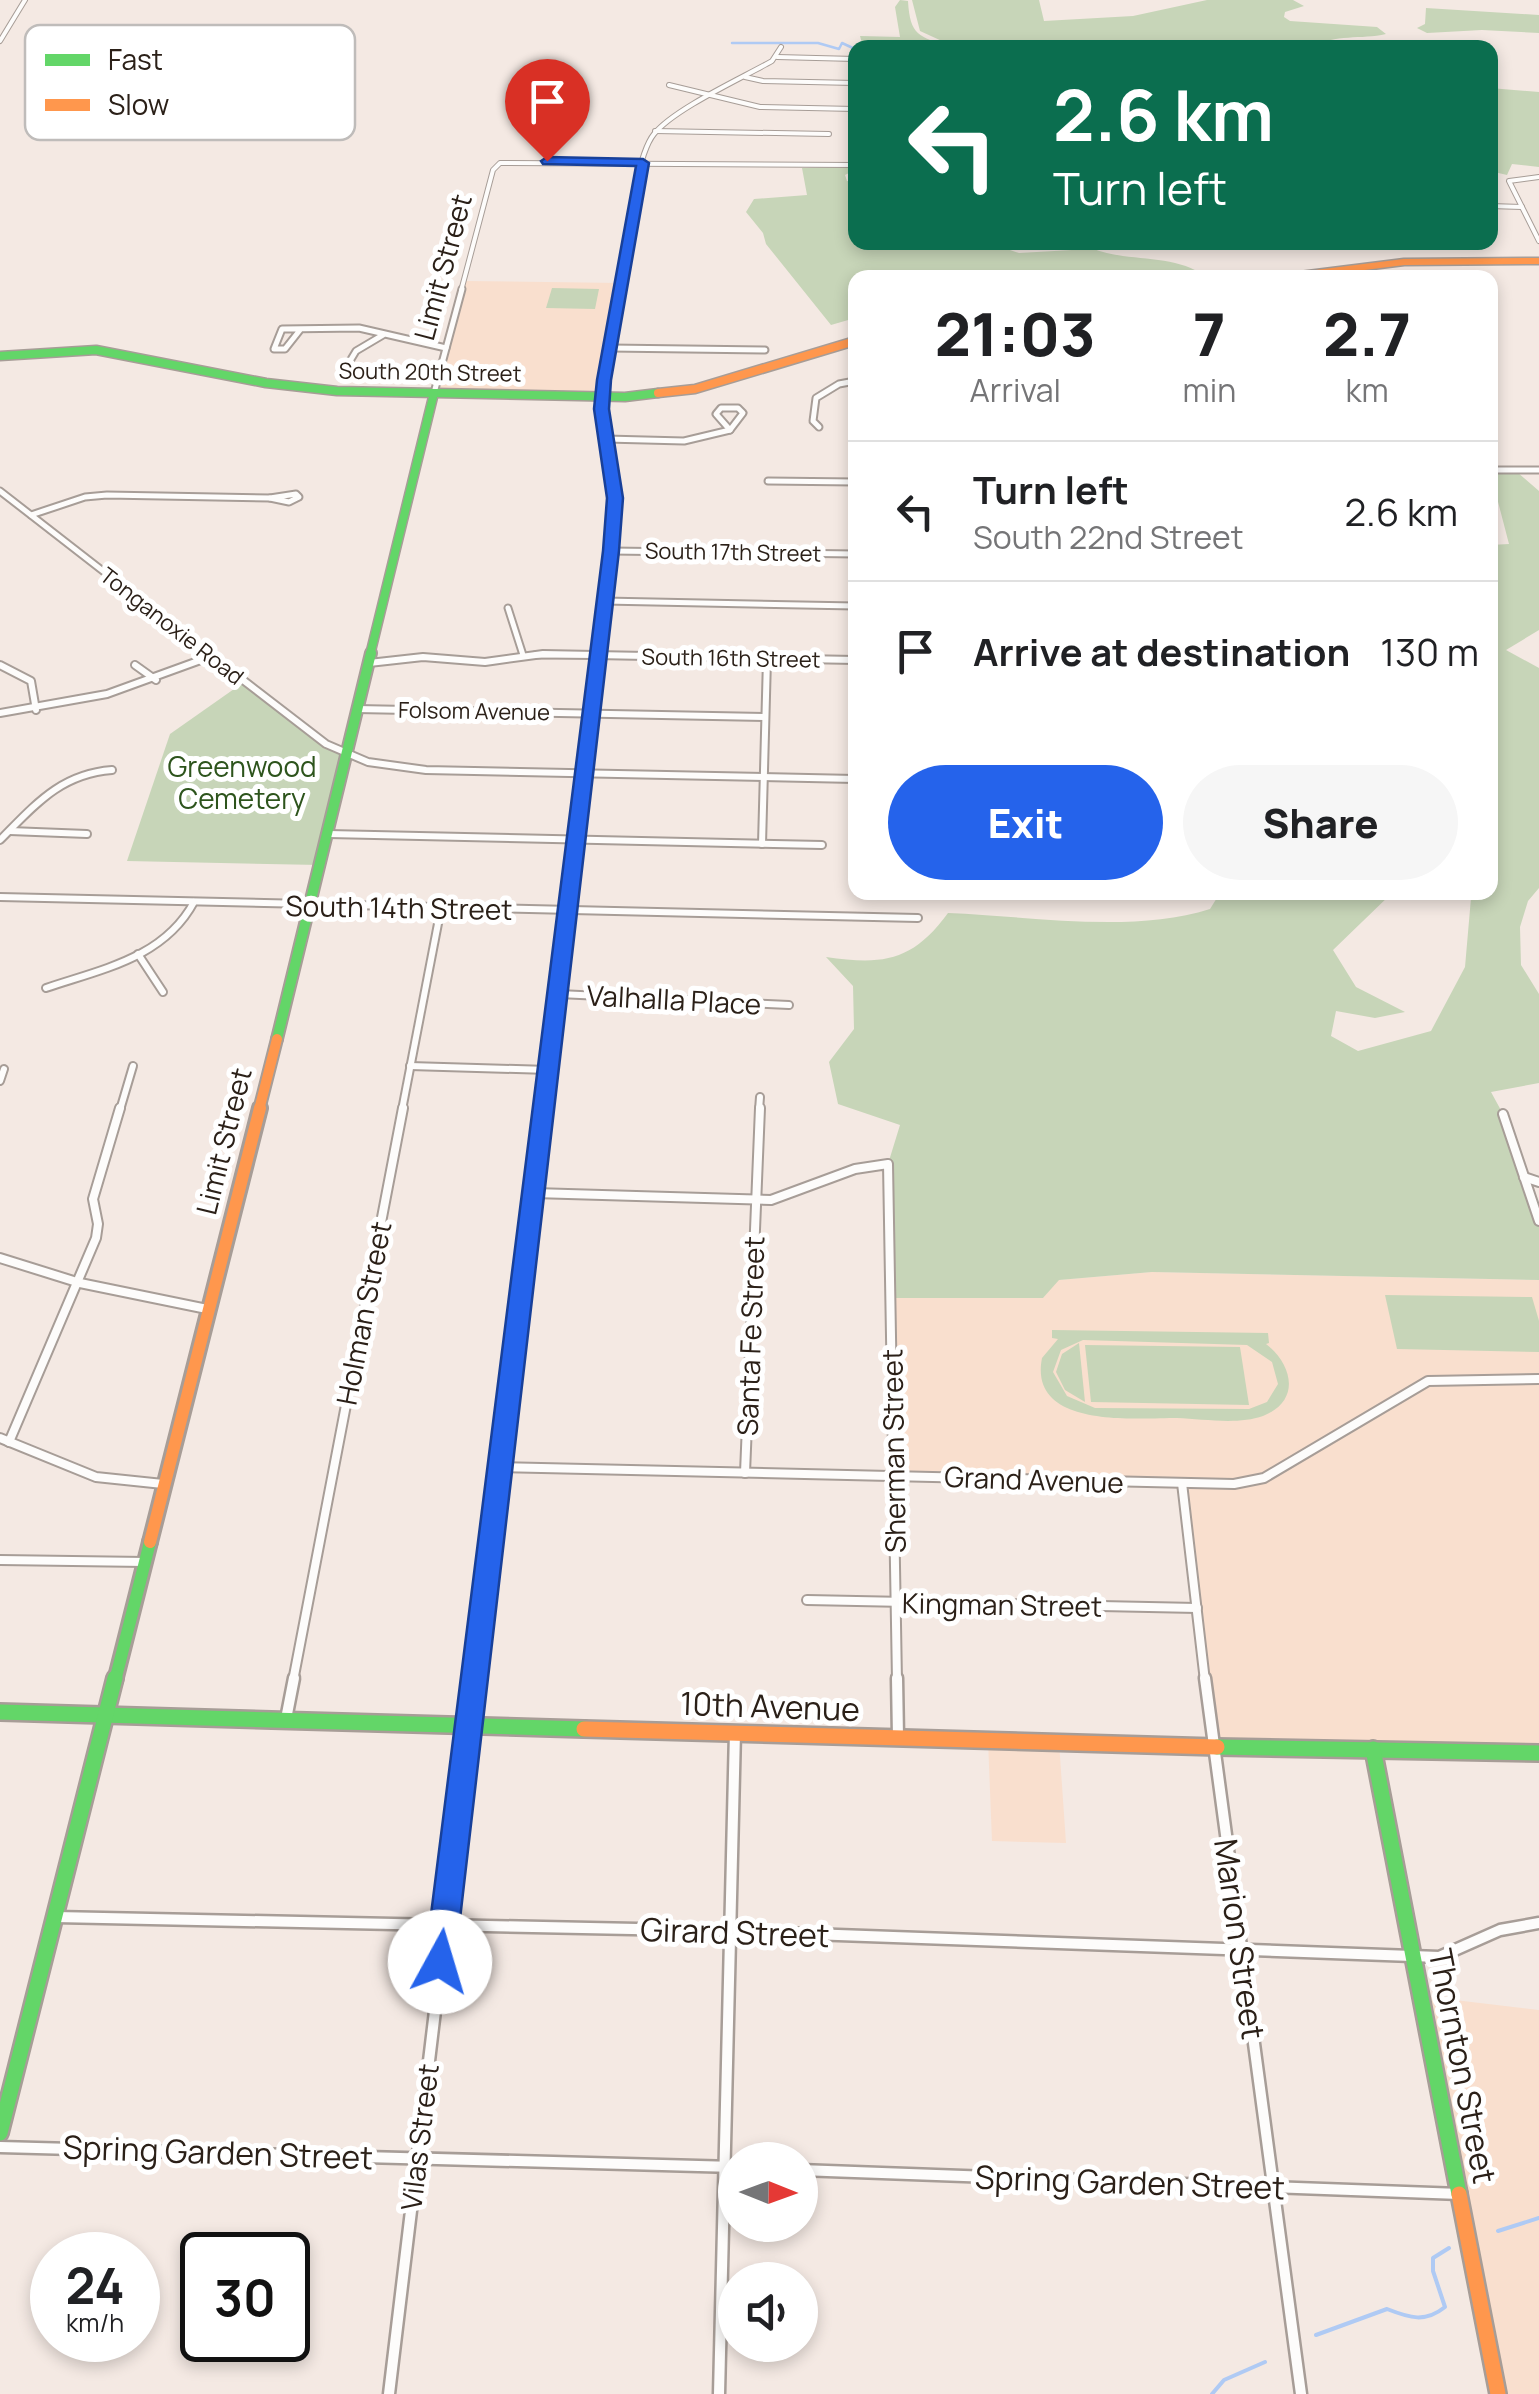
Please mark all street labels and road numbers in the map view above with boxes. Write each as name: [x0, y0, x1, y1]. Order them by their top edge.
street label: Limit Street: [404, 190, 480, 344]
street label: South 20th Street: [338, 355, 522, 389]
street label: South 17th Street: [645, 535, 822, 569]
street label: Tonganoxie Road: [94, 560, 250, 692]
street label: South 16th Street: [641, 641, 821, 675]
street label: Folsom Avenue: [398, 695, 550, 727]
street label: South 14th Street: [285, 886, 513, 928]
street label: Valhalla Place: [586, 975, 762, 1023]
street label: Limit Street: [186, 1064, 260, 1218]
street label: Holman Street: [327, 1218, 399, 1408]
street label: Santa Fe Street: [728, 1236, 772, 1436]
street label: Sherman Street: [872, 1349, 914, 1553]
street label: Grand Avenue: [944, 1457, 1124, 1501]
street label: Kingman Street: [902, 1583, 1102, 1625]
street label: 10th Avenue: [679, 1681, 861, 1731]
street label: Marion Street: [1204, 1836, 1276, 2042]
street label: Girard Street: [640, 1907, 830, 1957]
street label: Thornton Street: [1419, 1945, 1507, 2187]
street label: Vilas Street: [391, 2061, 447, 2213]
street label: Spring Garden Street: [62, 2125, 374, 2179]
street label: Spring Garden Street: [974, 2155, 1286, 2209]

